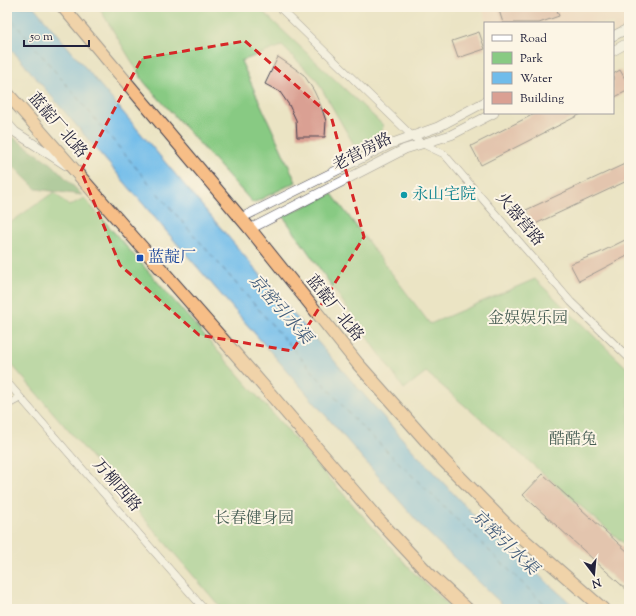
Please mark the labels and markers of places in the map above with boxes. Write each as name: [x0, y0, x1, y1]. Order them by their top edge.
place label: 永山宅院: [412, 184, 476, 207]
marker: 永山宅院: [399, 190, 409, 200]
place label: 蓝靛厂: [148, 247, 196, 270]
marker: 蓝靛厂: [135, 253, 145, 263]

